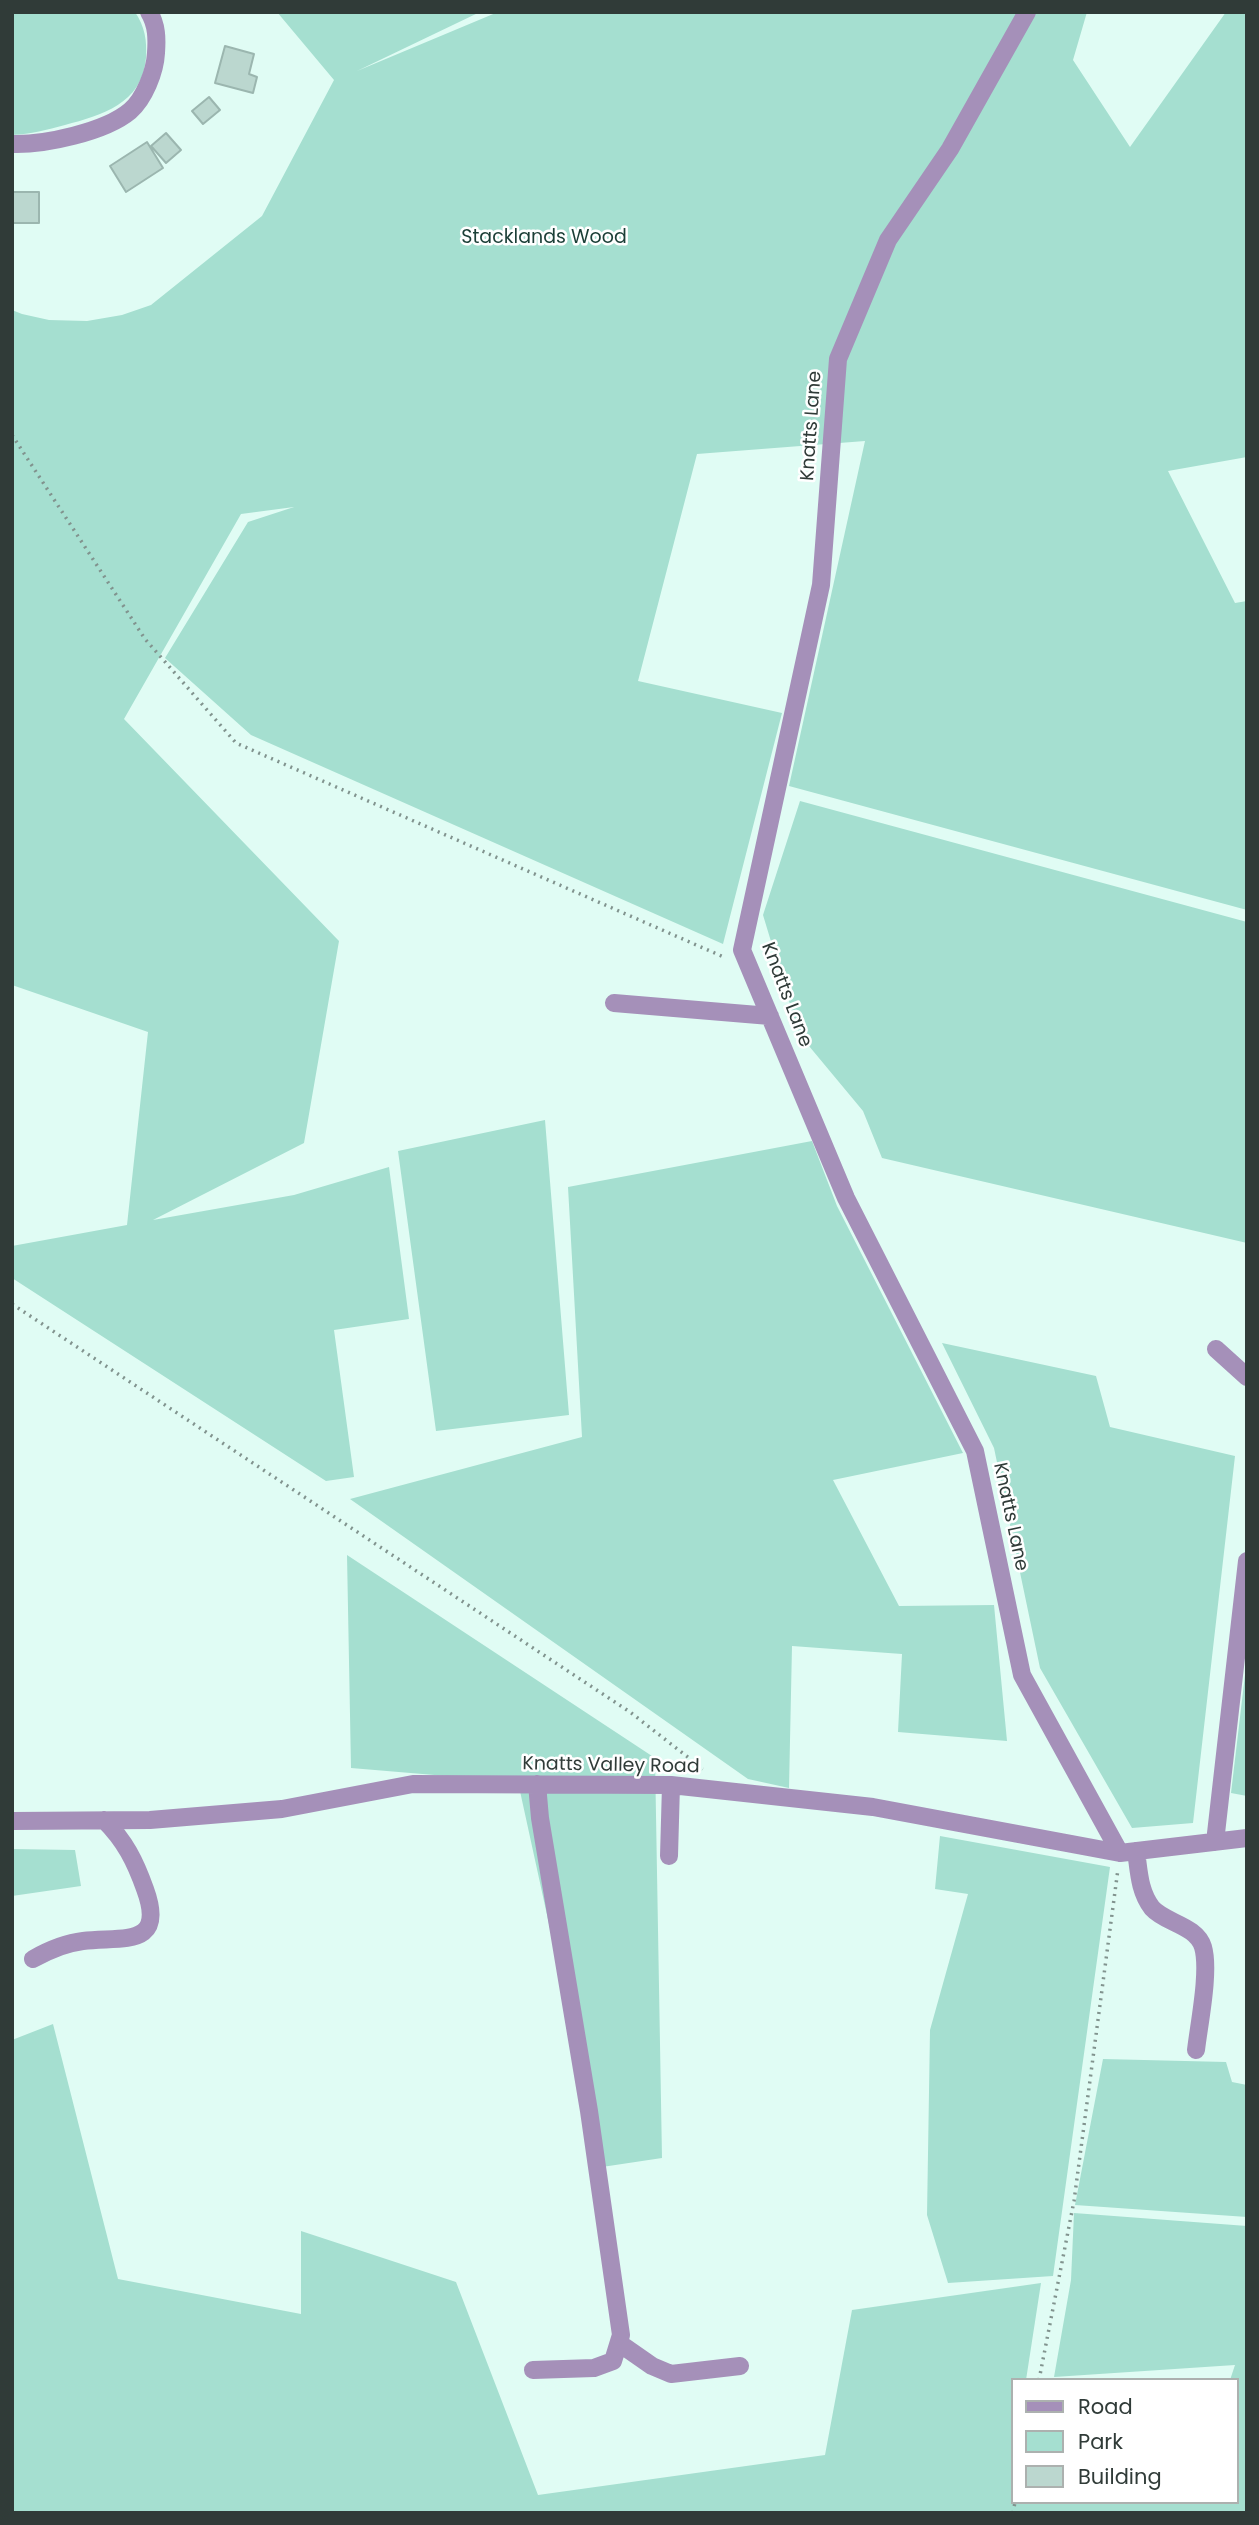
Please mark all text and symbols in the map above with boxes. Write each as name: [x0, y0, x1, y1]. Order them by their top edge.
park label: Stacklands Wood: [461, 227, 627, 249]
street label: Knatts Lane: [797, 370, 827, 482]
street label: Knatts Lane: [756, 939, 816, 1051]
street label: Knatts Lane: [987, 1461, 1033, 1573]
street label: Knatts Valley Road: [522, 1753, 700, 1779]
legend: [1010, 2378, 1238, 2504]
text: Road: [1078, 2392, 1133, 2421]
text: Park: [1078, 2427, 1123, 2456]
text: Building: [1078, 2462, 1162, 2491]

